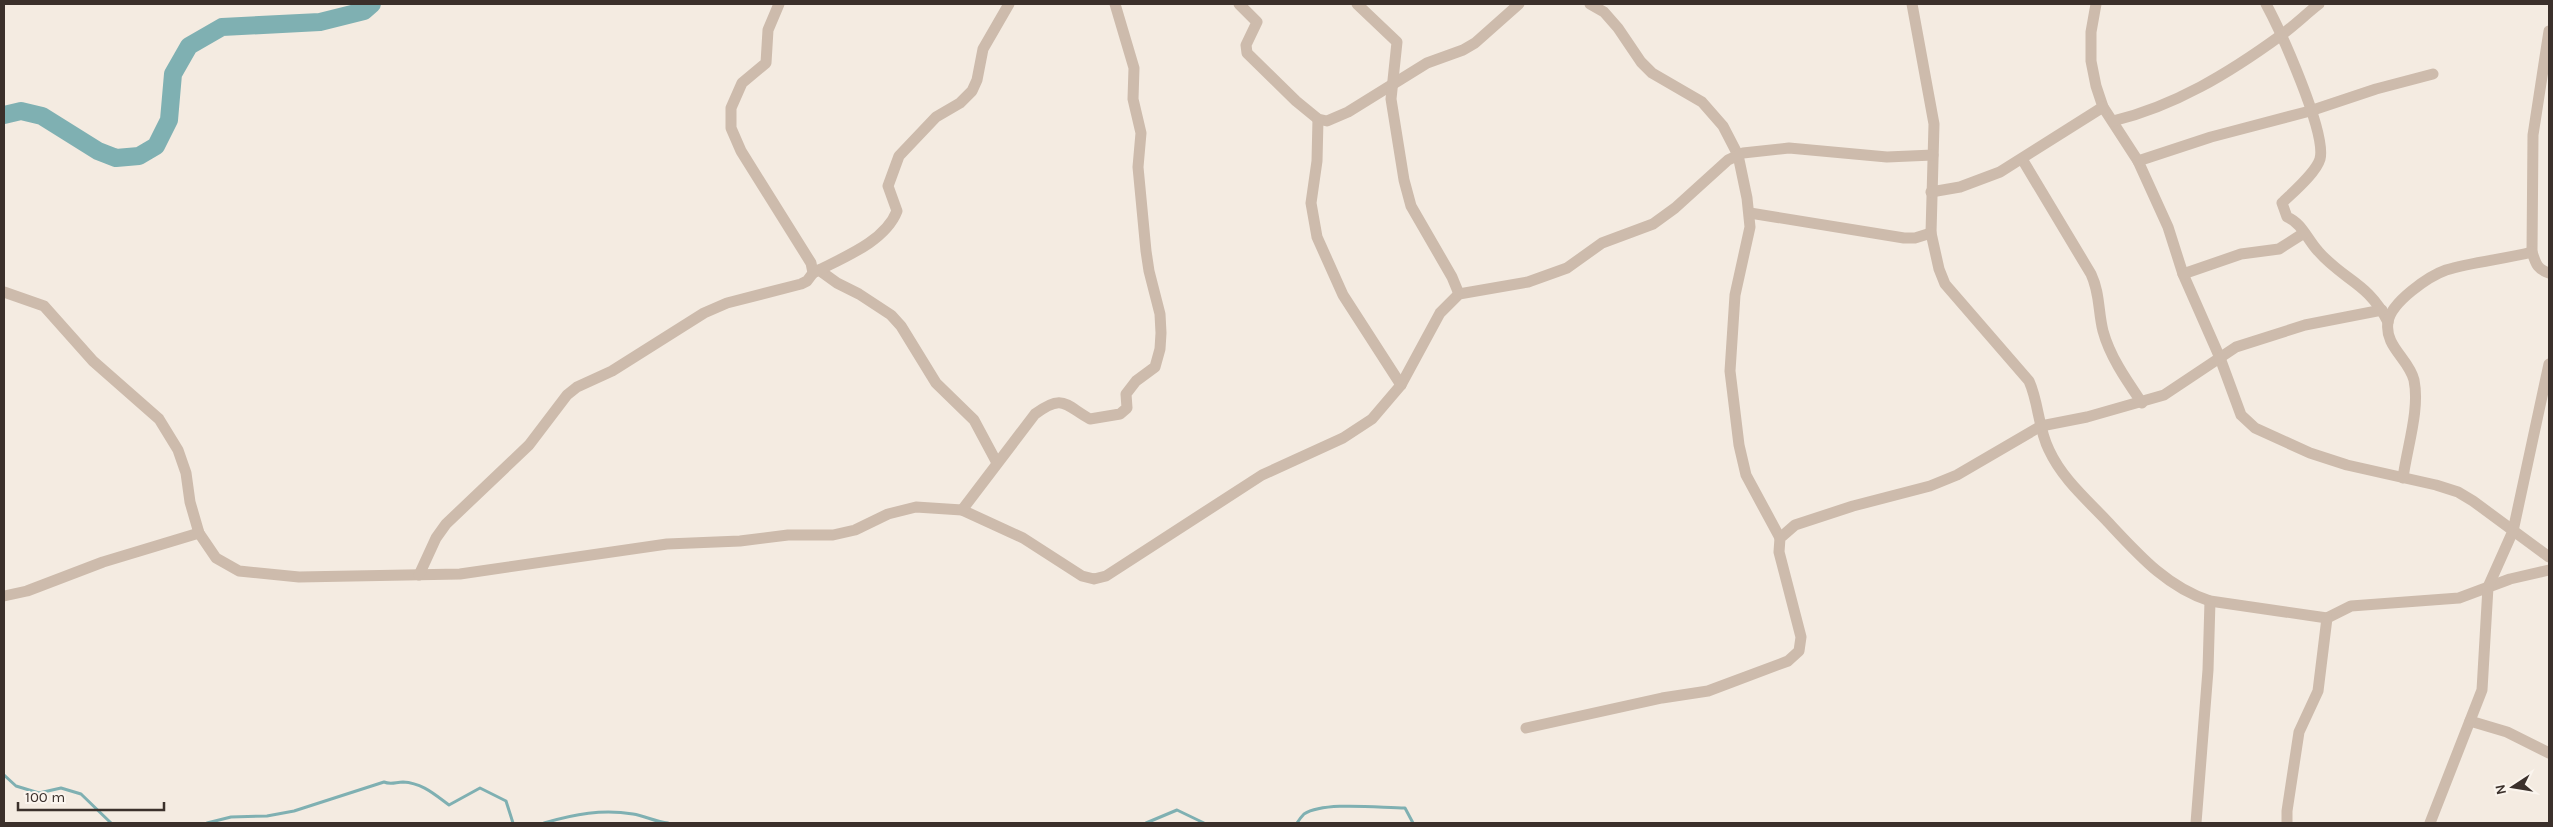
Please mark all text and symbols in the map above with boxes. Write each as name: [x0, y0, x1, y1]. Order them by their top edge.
north arrow: [2488, 762, 2538, 812]
scale bar: [18, 780, 164, 812]
text: N: [2491, 783, 2510, 796]
text: 100 m: [25, 788, 65, 806]

